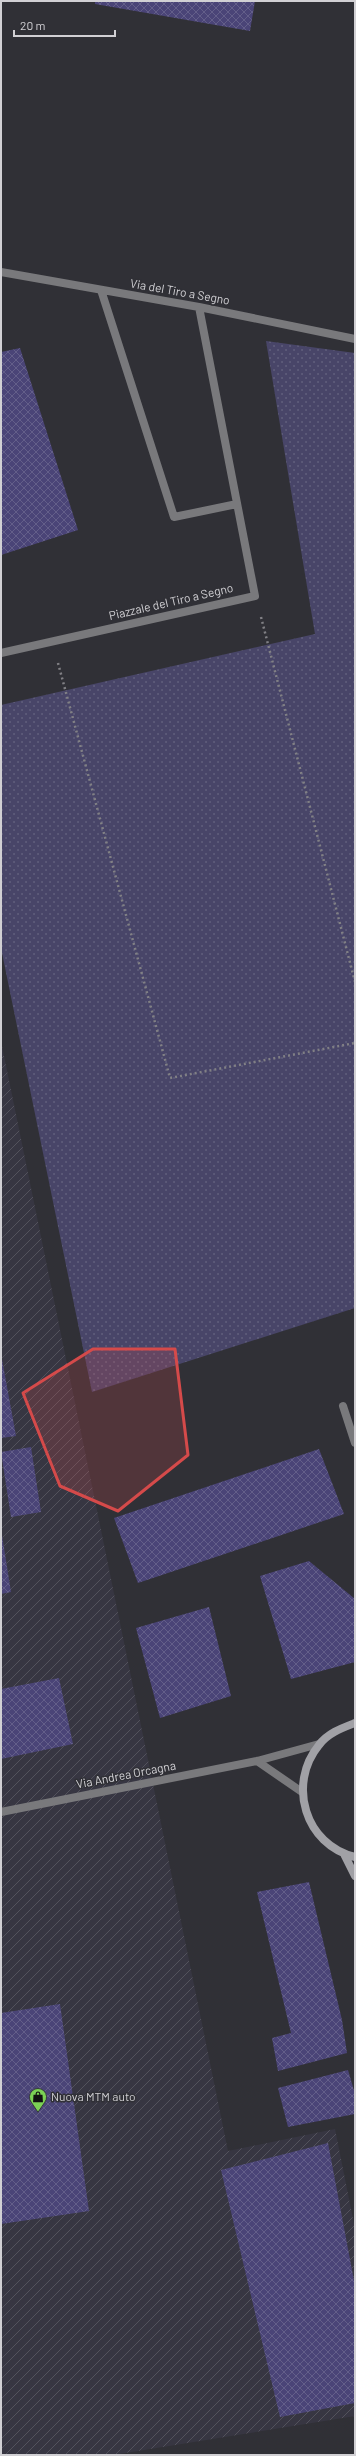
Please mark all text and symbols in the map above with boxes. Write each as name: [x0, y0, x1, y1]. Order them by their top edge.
scale bar: [14, 12, 115, 38]
text: 20 m: [20, 18, 46, 32]
street label: Via del Tiro a Segno: [129, 275, 231, 307]
street label: Piazzale del Tiro a Segno: [107, 580, 234, 622]
street label: Via Andrea Orcagna: [75, 1757, 177, 1791]
shop icon: Nuova MTM auto: [28, 2087, 48, 2112]
place label: Nuova MTM auto: [51, 2089, 136, 2103]

